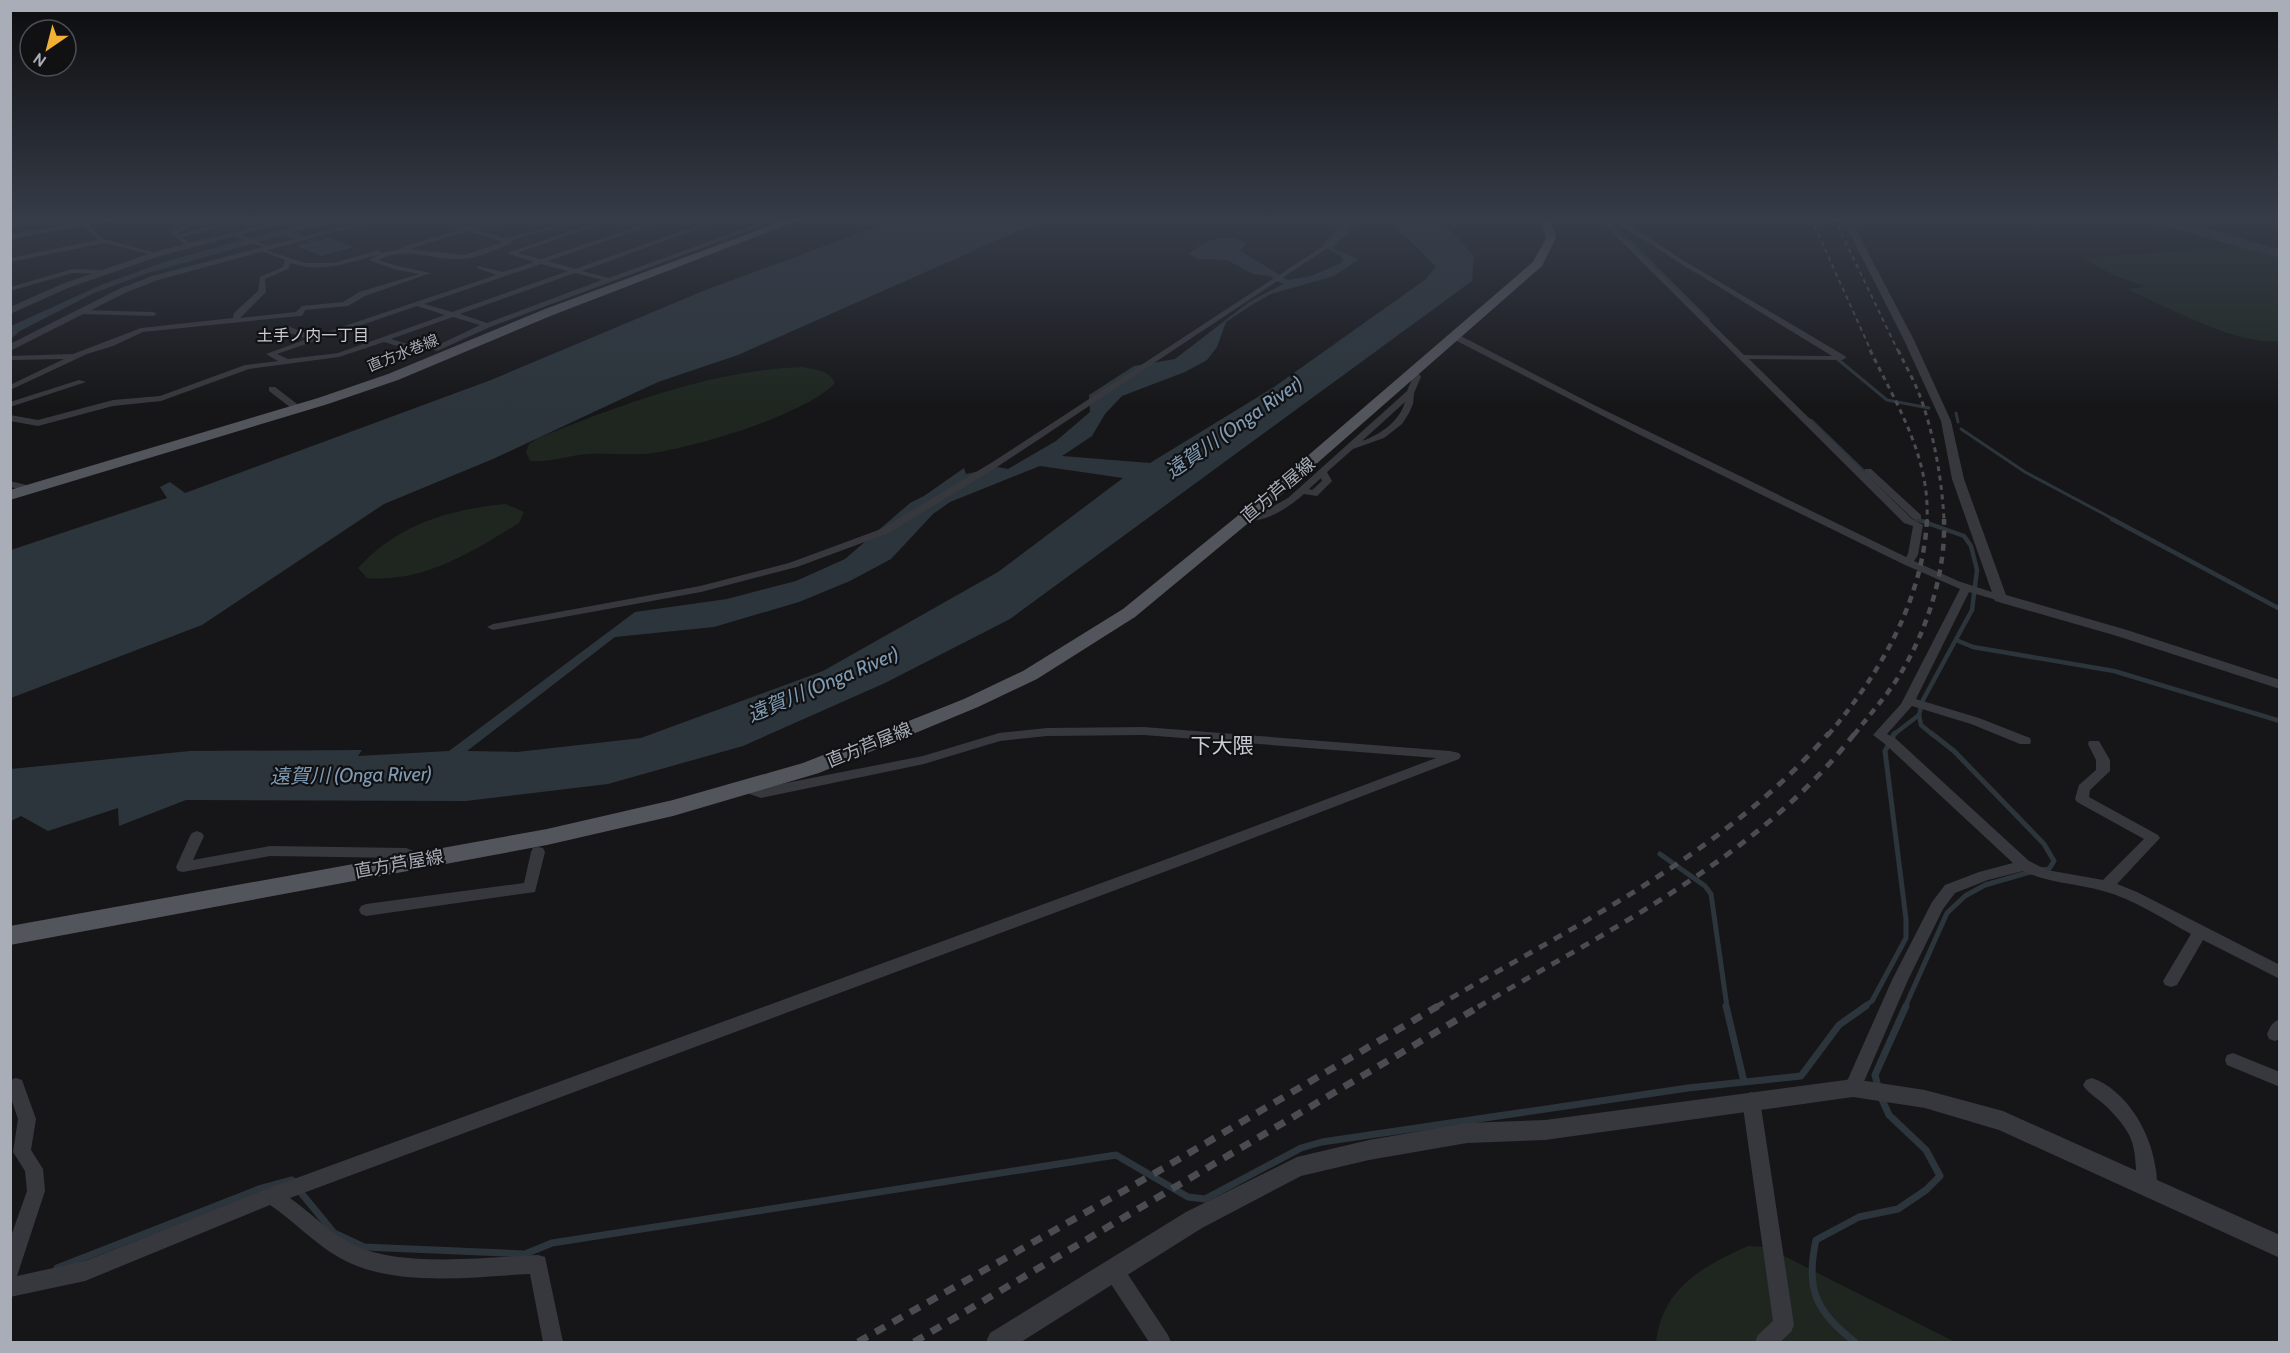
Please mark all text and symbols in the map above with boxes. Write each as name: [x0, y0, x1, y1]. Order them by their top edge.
north arrow: [18, 18, 78, 78]
text: N: [30, 49, 50, 71]
district label: 土手ノ内一丁目: [257, 326, 369, 345]
street label: 直方水巻線: [365, 331, 441, 375]
water label: 遠賀川 (Onga River): [1161, 371, 1307, 483]
street label: 直方芦屋線: [1236, 453, 1320, 527]
water label: 遠賀川 (Onga River): [744, 641, 902, 727]
street label: 直方芦屋線: [823, 718, 915, 772]
district label: 下大隈: [1191, 733, 1254, 758]
water label: 遠賀川 (Onga River): [270, 762, 432, 788]
street label: 直方芦屋線: [353, 845, 445, 883]

